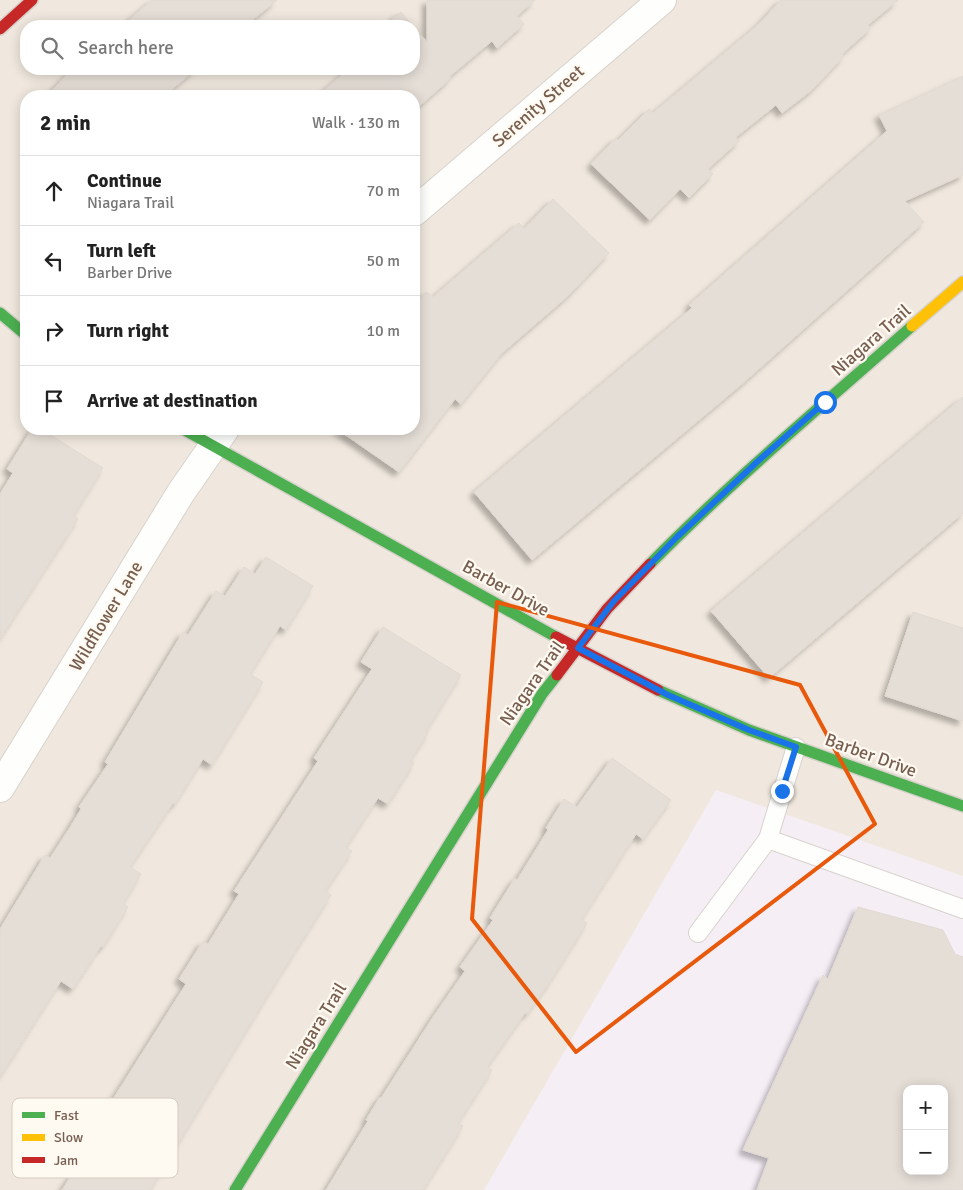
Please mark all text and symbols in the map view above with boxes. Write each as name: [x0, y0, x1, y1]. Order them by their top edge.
search box: [20, 20, 420, 75]
icon: search: [38, 34, 66, 62]
text: Search here: [78, 36, 174, 60]
street label: Serenity Street: [488, 60, 588, 152]
text: 2 min: [40, 110, 91, 136]
text: Walk · 130 m: [312, 113, 400, 133]
text: Continue: [87, 169, 162, 193]
icon: ahead: [40, 177, 68, 205]
text: 70 m: [366, 181, 400, 201]
text: Niagara Trail: [87, 193, 174, 213]
text: Turn left: [87, 239, 156, 263]
icon: left: [40, 247, 68, 275]
text: 50 m: [366, 251, 400, 271]
text: Barber Drive: [87, 263, 172, 283]
street label: Niagara Trail: [827, 299, 915, 381]
icon: right: [40, 317, 68, 345]
text: Turn right: [87, 319, 169, 343]
text: 10 m: [366, 321, 400, 341]
icon: arrive: [40, 387, 68, 415]
text: Arrive at destination: [87, 389, 258, 413]
route start: [814, 391, 837, 414]
street label: Barber Drive: [459, 555, 553, 621]
street label: Wildflower Lane: [64, 557, 148, 675]
street label: Niagara Trail: [495, 636, 569, 730]
street label: Barber Drive: [822, 728, 920, 782]
route end: [771, 780, 794, 803]
street label: Niagara Trail: [281, 979, 351, 1073]
map controls: [903, 1085, 948, 1175]
button: +: [903, 1085, 948, 1130]
legend: [12, 1098, 178, 1178]
text: Fast: [54, 1107, 79, 1124]
text: Slow: [54, 1129, 83, 1146]
button: −: [903, 1130, 948, 1175]
text: Jam: [54, 1152, 78, 1169]

